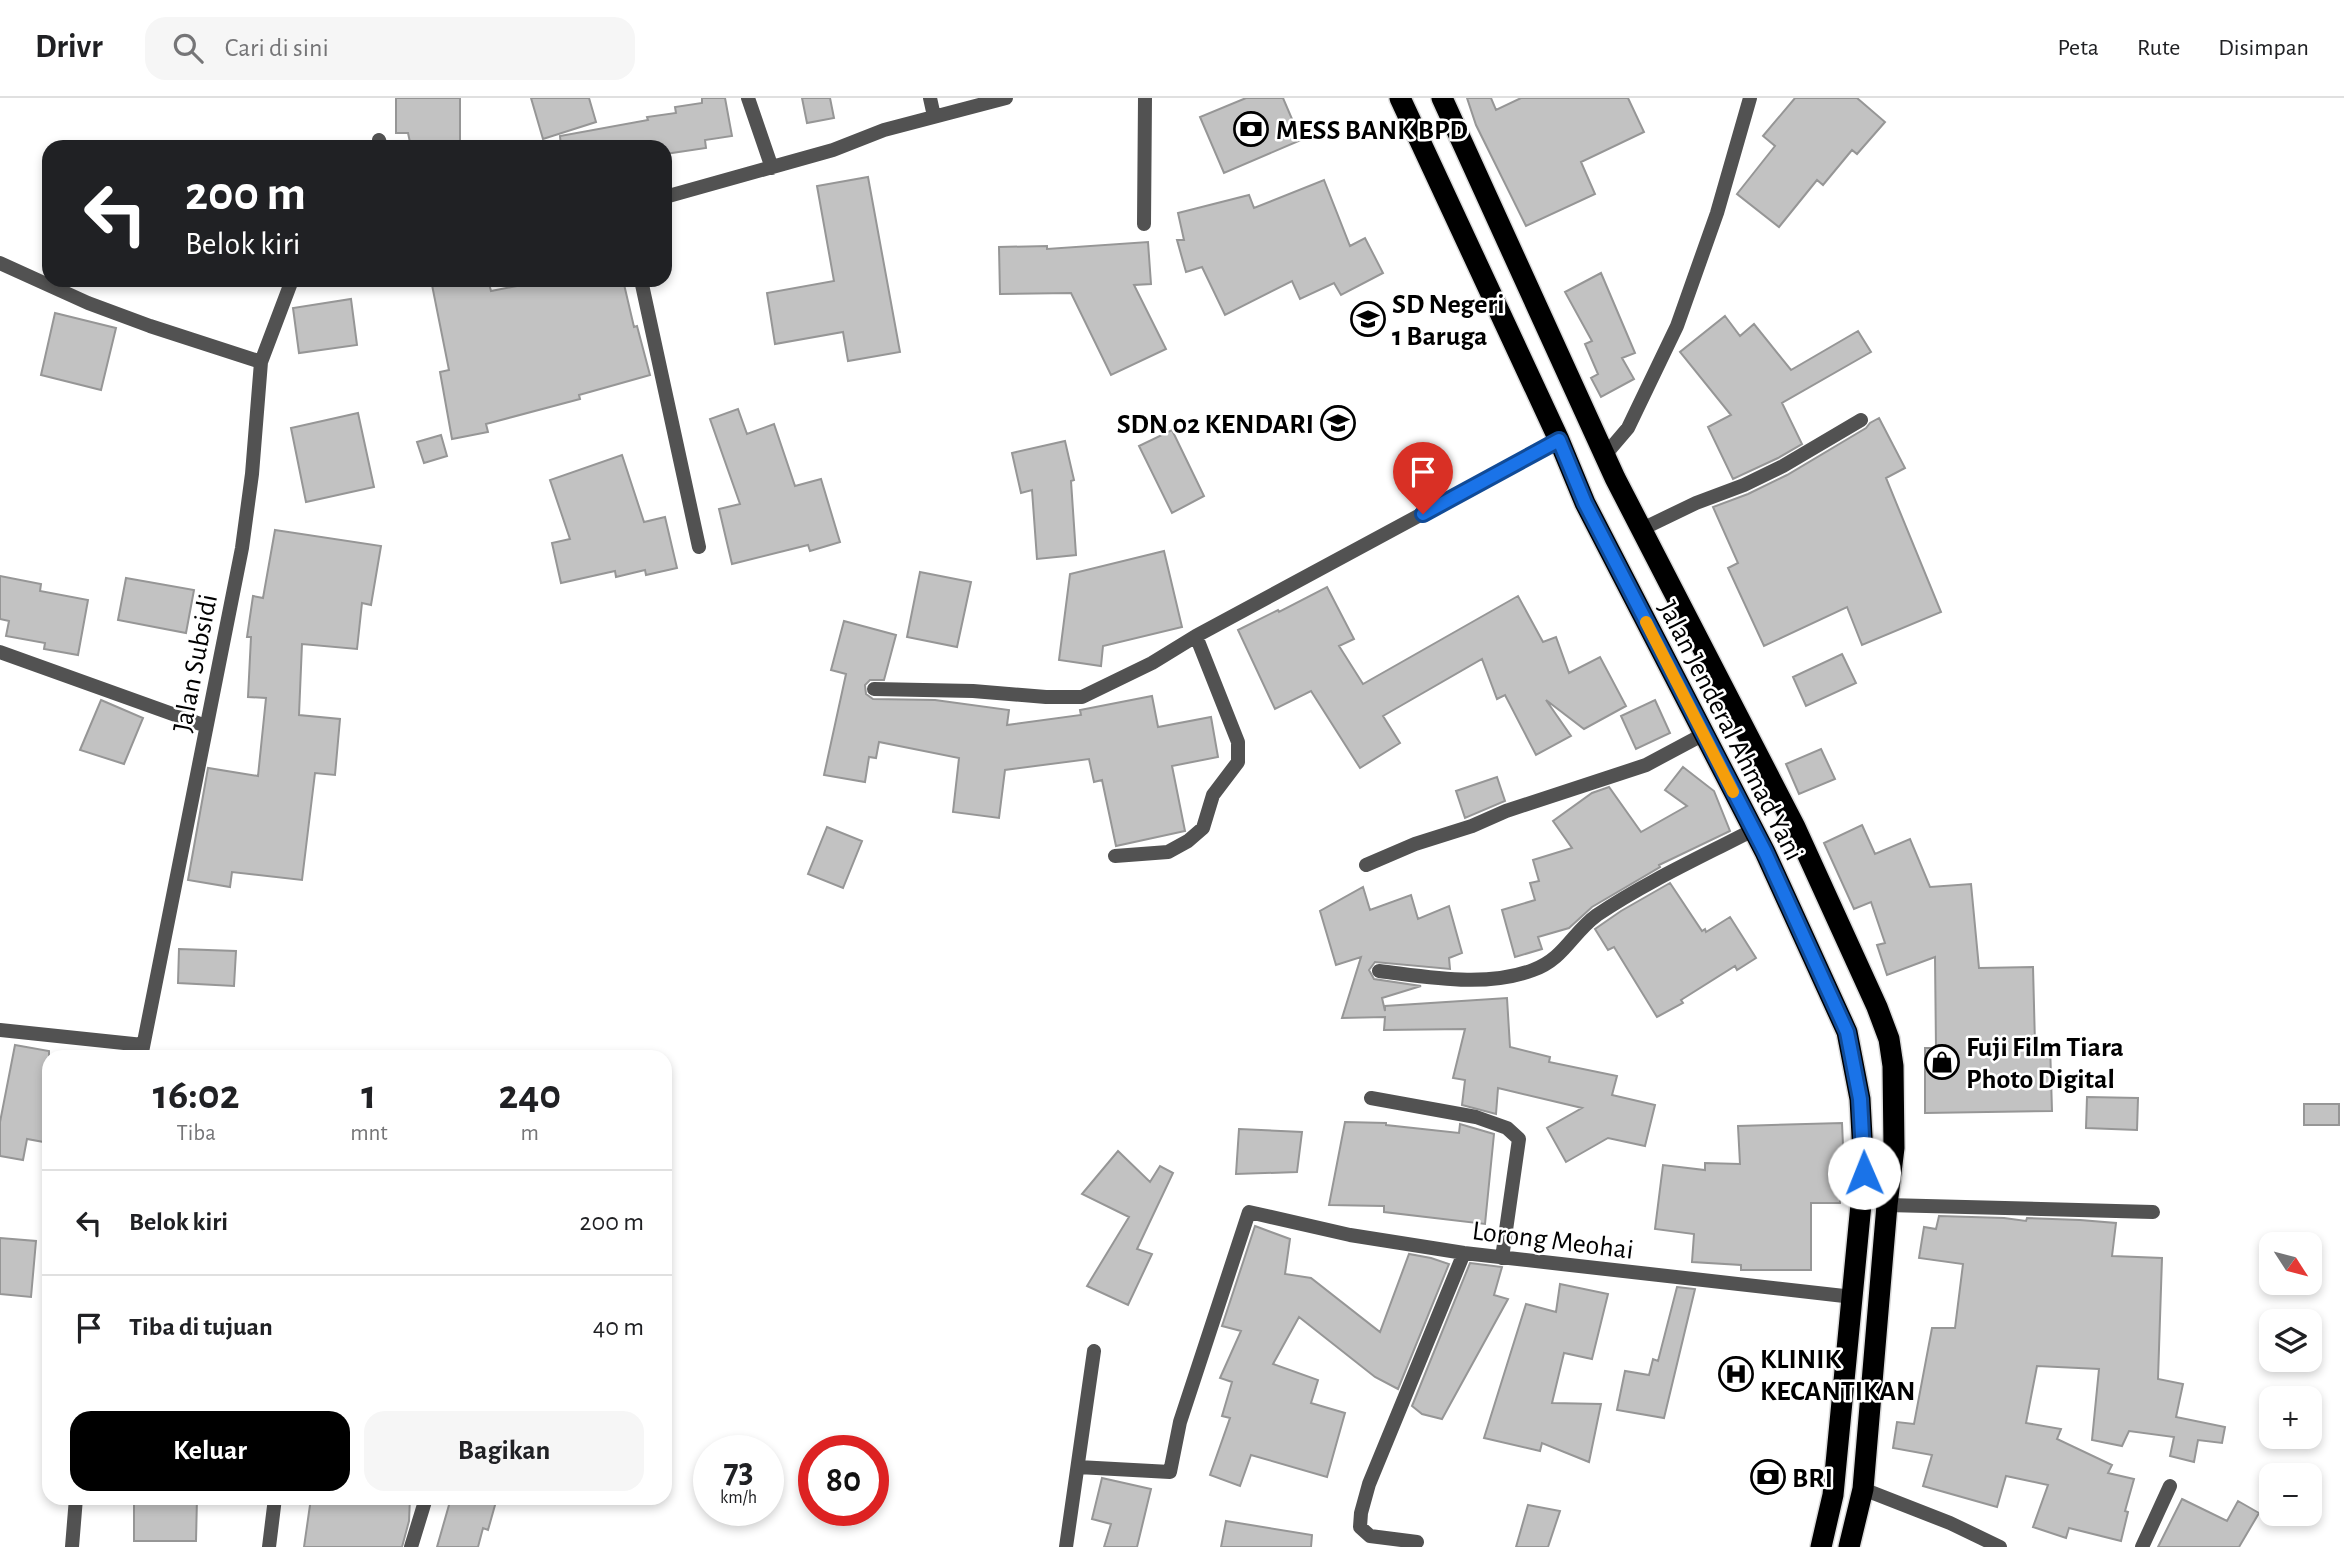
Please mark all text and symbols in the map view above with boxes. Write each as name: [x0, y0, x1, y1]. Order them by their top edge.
search box: [145, 17, 635, 80]
icon: search: [169, 29, 207, 67]
text: Drivr: [35, 31, 103, 64]
text: Cari di sini: [225, 35, 329, 61]
text: Peta: [2058, 36, 2099, 60]
text: Rute: [2137, 36, 2180, 60]
text: Disimpan: [2218, 36, 2309, 60]
bank icon: MESS BANK BPD: [1232, 110, 1270, 148]
place label: MESS BANK BPD: [1276, 117, 1468, 145]
icon: left: [70, 168, 161, 259]
text: 200 m: [185, 170, 306, 219]
text: Belok kiri: [185, 228, 301, 260]
place label: SD Negeri 1 Baruga: [1392, 291, 1505, 351]
school or university icon: SD Negeri 1 Baruga: [1349, 300, 1387, 338]
school or university icon: SDN 02 KENDARI: [1319, 404, 1357, 442]
place label: SDN 02 KENDARI: [1117, 411, 1314, 439]
pin: [1393, 442, 1453, 514]
icon: arrive: [1404, 453, 1442, 491]
street label: Jalan Subsidi: [169, 592, 223, 735]
street label: Jalan Jenderal Ahmad Yani: [1652, 596, 1808, 865]
place label: Fuji Film Tiara Photo Digital: [1966, 1034, 2124, 1094]
shop icon: Fuji Film Tiara Photo Digital: [1923, 1043, 1961, 1081]
text: 16:02: [153, 1074, 239, 1116]
text: 1: [361, 1074, 376, 1116]
text: 240: [498, 1074, 561, 1116]
text: Tiba: [176, 1122, 216, 1145]
text: mnt: [350, 1122, 388, 1145]
text: m: [521, 1122, 539, 1145]
position arrow: [1827, 1136, 1901, 1210]
icon: left: [70, 1204, 108, 1242]
text: Belok kiri: [129, 1209, 228, 1235]
text: 200 m: [580, 1209, 644, 1235]
street label: Lorong Meohai: [1470, 1217, 1635, 1265]
north arrow: [2259, 1232, 2322, 1295]
map controls: [2259, 1232, 2322, 1526]
icon: arrive: [70, 1309, 108, 1347]
button: layers: [2259, 1309, 2322, 1372]
text: Tiba di tujuan: [129, 1314, 273, 1340]
text: 40 m: [593, 1314, 644, 1340]
place label: KLINIK KECANTIKAN: [1760, 1346, 1916, 1406]
hospital icon: KLINIK KECANTIKAN: [1717, 1355, 1755, 1393]
button: +: [2259, 1386, 2322, 1449]
button: Keluar: [70, 1411, 350, 1491]
button: Bagikan: [364, 1411, 644, 1491]
speed limit sign: 80: [798, 1435, 889, 1526]
text: 73: [723, 1454, 754, 1489]
bank icon: BRI: [1749, 1458, 1787, 1496]
button: −: [2259, 1463, 2322, 1526]
place label: BRI: [1792, 1465, 1833, 1493]
text: km/h: [720, 1489, 757, 1507]

